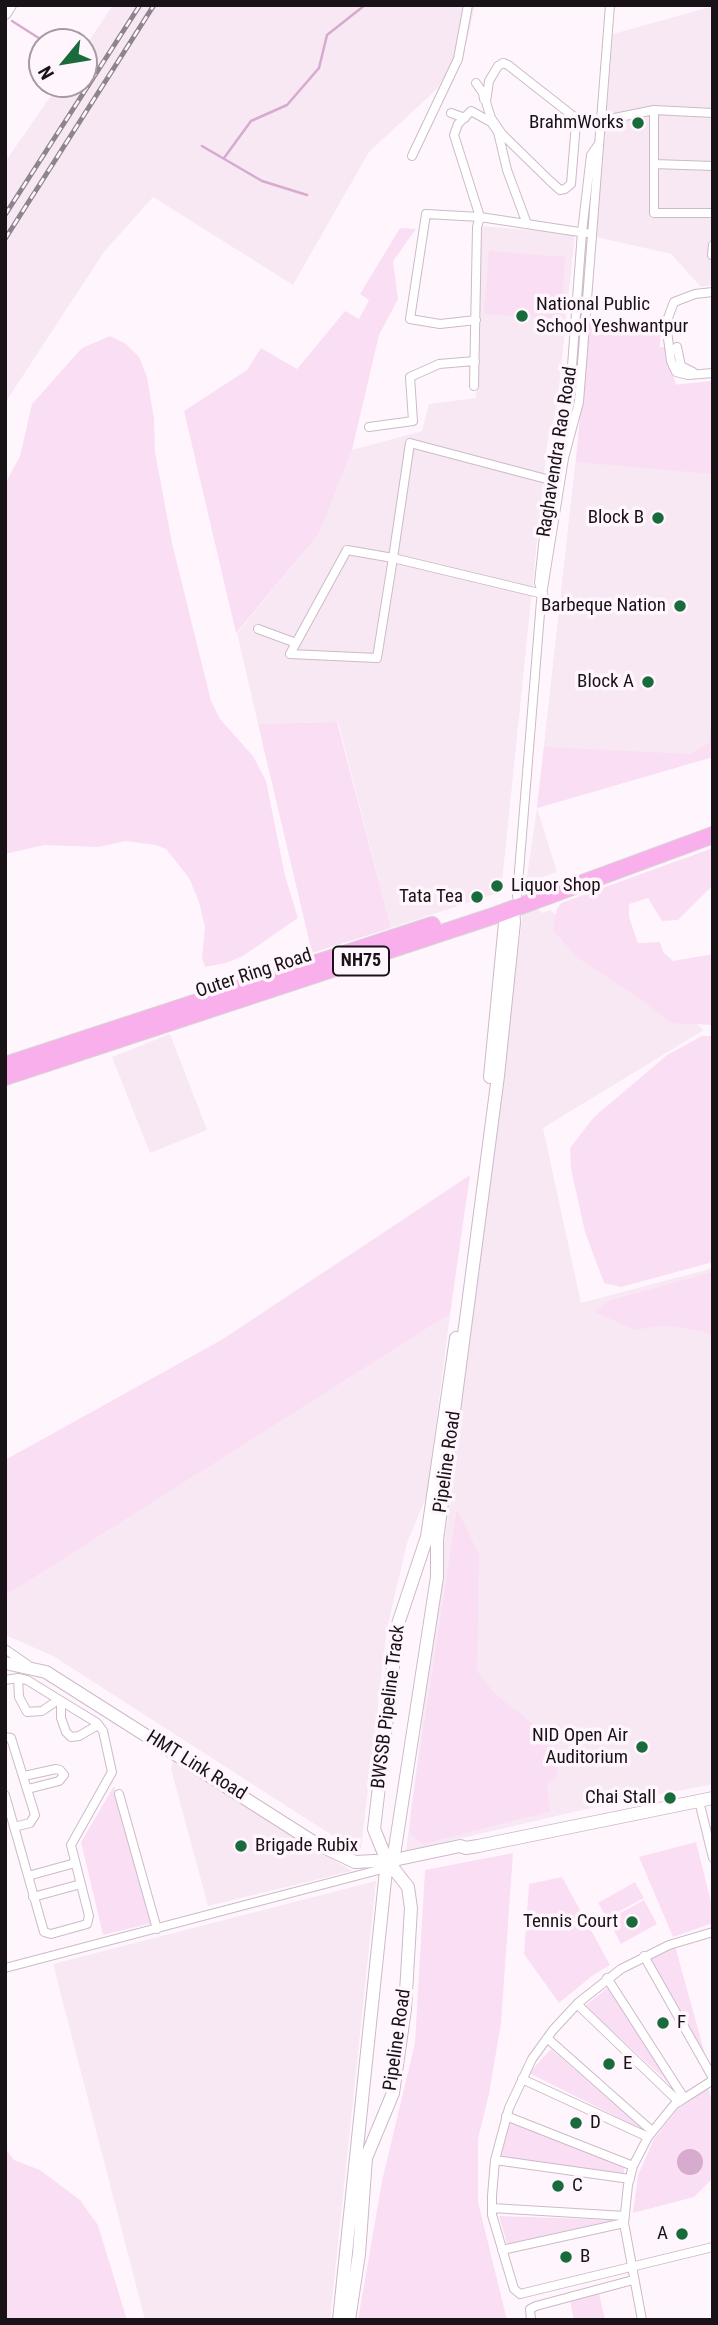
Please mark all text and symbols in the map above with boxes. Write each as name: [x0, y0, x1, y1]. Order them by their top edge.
north arrow: [28, 28, 98, 98]
text: N: [33, 62, 59, 84]
place label: BrahmWorks: [529, 112, 624, 134]
marker: BrahmWorks: [630, 115, 646, 131]
place label: National Public School Yeshwantpur: [536, 294, 688, 338]
marker: National Public School Yeshwantpur: [514, 308, 530, 324]
street label: Raghavendra Rao Road: [533, 365, 583, 539]
place label: Block B: [588, 507, 644, 529]
marker: Block B: [650, 510, 666, 526]
place label: Barbeque Nation: [541, 595, 666, 617]
marker: Barbeque Nation: [672, 598, 688, 614]
place label: Block A: [577, 671, 634, 693]
marker: Block A: [640, 674, 656, 690]
place label: Liquor Shop: [511, 875, 601, 897]
marker: Liquor Shop: [489, 878, 505, 894]
place label: Tata Tea: [399, 886, 463, 908]
marker: Tata Tea: [469, 889, 485, 905]
street label: Outer Ring Road: [193, 944, 315, 1004]
road number: NH75: [333, 946, 389, 976]
street label: Pipeline Road: [430, 1410, 466, 1514]
street label: BWSSB Pipeline Track: [368, 1624, 410, 1790]
place label: NID Open Air Auditorium: [532, 1725, 628, 1769]
street label: HMT Link Road: [142, 1726, 250, 1806]
marker: NID Open Air Auditorium: [634, 1739, 650, 1755]
place label: Chai Stall: [585, 1787, 656, 1809]
marker: Chai Stall: [662, 1790, 678, 1806]
place label: Brigade Rubix: [255, 1835, 358, 1857]
marker: Brigade Rubix: [233, 1838, 249, 1854]
place label: Tennis Court: [523, 1911, 618, 1933]
marker: Tennis Court: [624, 1914, 640, 1930]
street label: Pipeline Road: [380, 1988, 416, 2092]
place label: F: [677, 2012, 686, 2034]
marker: F: [655, 2015, 671, 2031]
place label: E: [623, 2053, 632, 2075]
marker: E: [601, 2056, 617, 2072]
place label: D: [590, 2112, 601, 2134]
marker: D: [568, 2115, 584, 2131]
place label: C: [572, 2175, 583, 2197]
marker: C: [550, 2178, 566, 2194]
place label: A: [657, 2223, 668, 2245]
marker: A: [674, 2226, 690, 2242]
place label: B: [580, 2246, 590, 2268]
marker: B: [558, 2249, 574, 2265]

